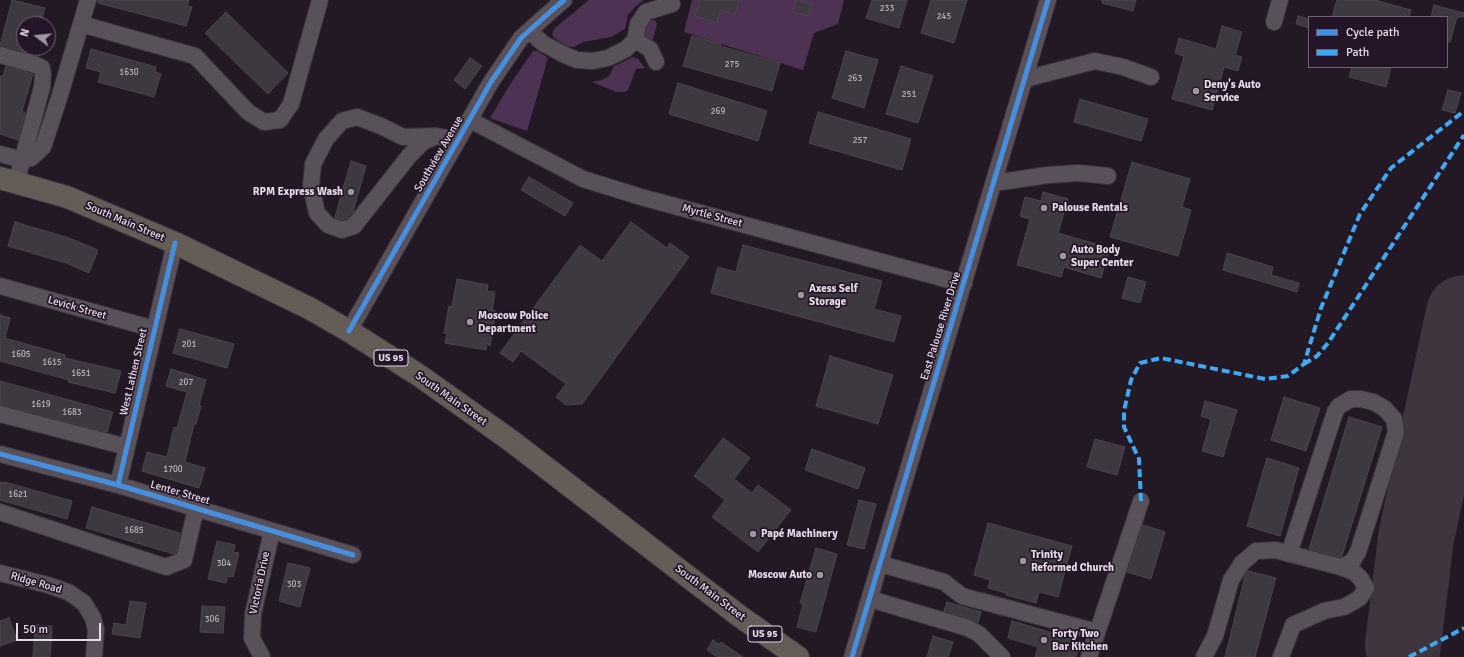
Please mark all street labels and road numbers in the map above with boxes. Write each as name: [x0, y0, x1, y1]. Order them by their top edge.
street label: Southview Avenue: [412, 114, 466, 194]
street label: South Main Street: [83, 199, 167, 245]
street label: Myrtle Street: [680, 202, 744, 230]
street label: East Palouse River Drive: [918, 270, 964, 382]
street label: Levick Street: [46, 293, 108, 323]
street label: West Lathen Street: [118, 327, 150, 417]
road number: US 95: [374, 350, 408, 366]
street label: South Main Street: [413, 369, 489, 429]
street label: Lenter Street: [149, 478, 211, 508]
street label: Victoria Drive: [247, 550, 273, 616]
street label: South Main Street: [672, 562, 748, 624]
street label: Ridge Road: [9, 569, 63, 597]
road number: US 95: [748, 626, 782, 642]

